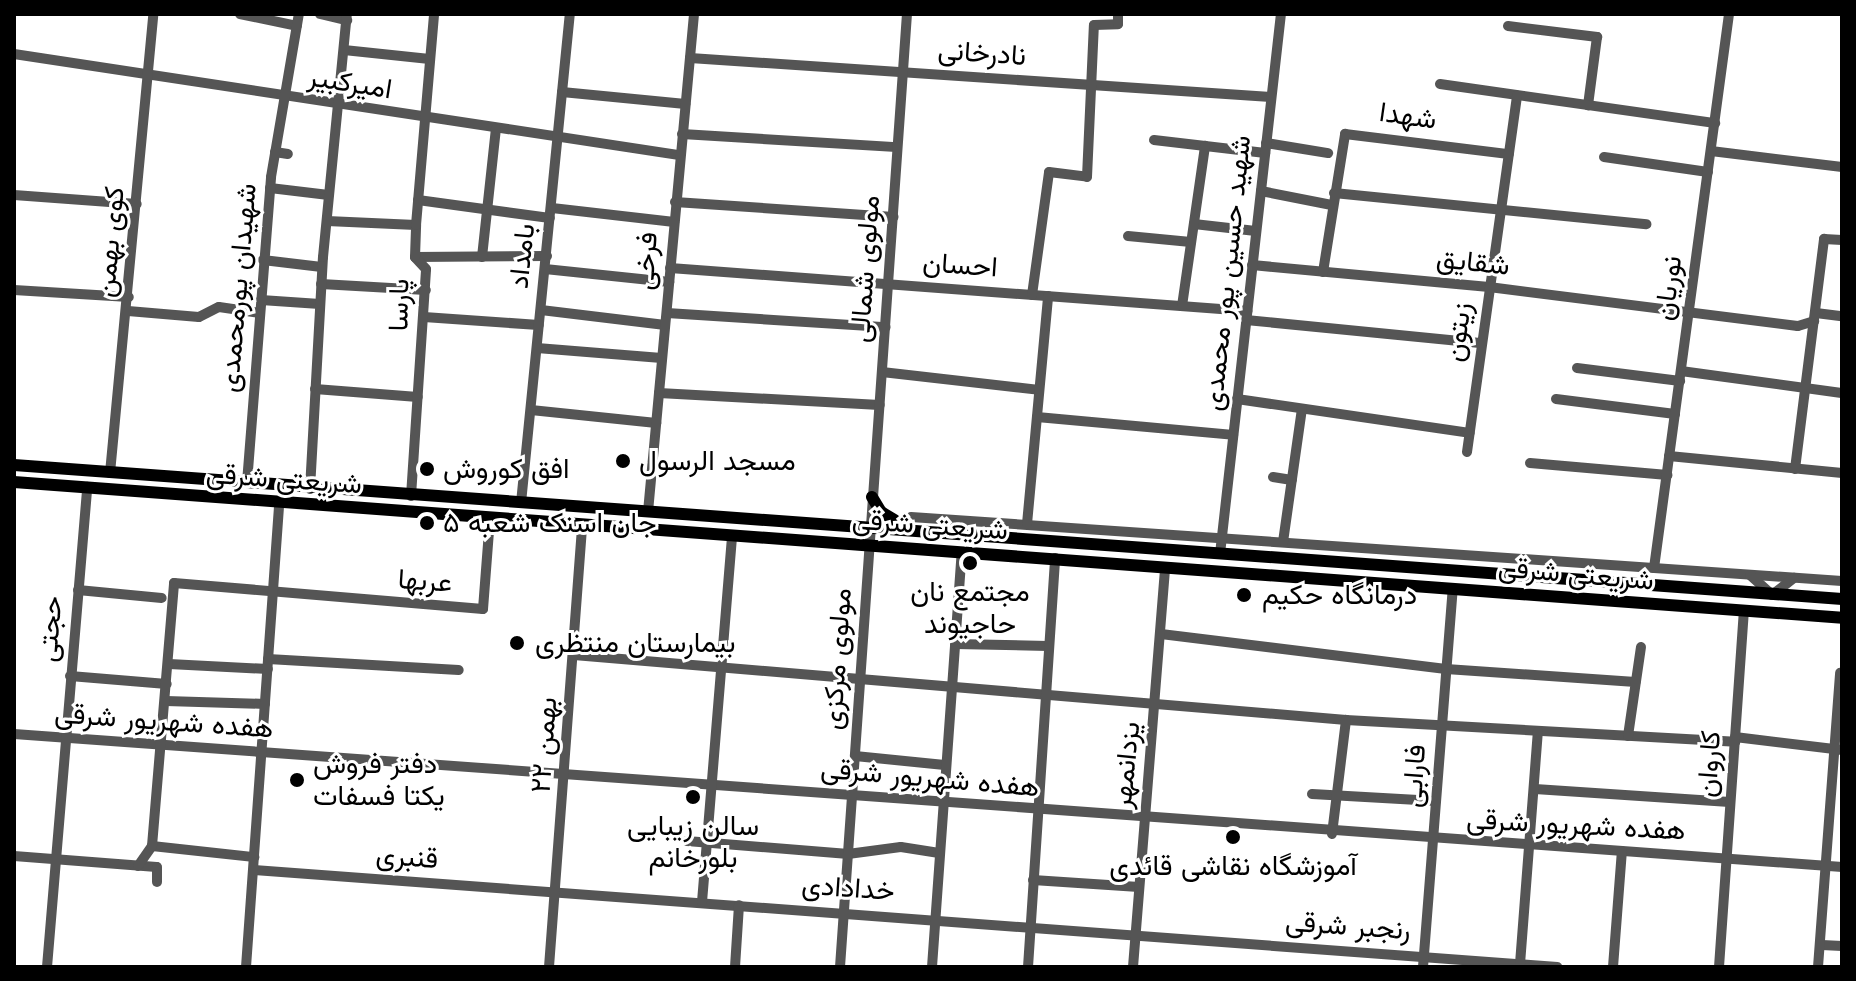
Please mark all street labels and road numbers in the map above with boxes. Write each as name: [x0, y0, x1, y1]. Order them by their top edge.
street label: نادرخانی: [937, 33, 1027, 73]
street label: امیرکبیر: [305, 60, 395, 106]
street label: شهدا: [1377, 95, 1439, 137]
street label: شهید حسین پور محمدی: [1196, 134, 1258, 412]
street label: شهیدان پورمحمدی: [212, 182, 264, 394]
street label: کوی بهمن: [88, 185, 132, 299]
street label: مولوی شمالی: [843, 194, 887, 344]
street label: بامداد: [502, 222, 542, 290]
street label: فرخی: [627, 231, 665, 291]
street label: شقایق: [1435, 241, 1511, 283]
street label: احسان: [921, 246, 999, 284]
street label: نوریان: [1647, 253, 1689, 323]
street label: پارسا: [382, 278, 416, 332]
street label: زیتون: [1437, 300, 1479, 364]
street label: شریعتی شرقی: [205, 457, 363, 501]
street label: شریعتی شرقی: [851, 503, 1009, 547]
street label: شریعتی شرقی: [1497, 550, 1655, 598]
street label: عربها: [397, 562, 453, 600]
street label: مولوی مرکزی: [815, 587, 859, 731]
street label: حجتی: [30, 595, 70, 663]
street label: ۲۲ بهمن: [524, 696, 564, 794]
street label: هفده شهریور شرقی: [54, 697, 274, 745]
street label: یزدانمهر: [1105, 720, 1147, 810]
street label: کاروان: [1690, 730, 1728, 798]
street label: فارابی: [1395, 743, 1433, 809]
street label: هفده شهریور شرقی: [819, 752, 1041, 804]
street label: هفده شهریور شرقی: [1466, 802, 1686, 848]
street label: قنبری: [375, 838, 439, 876]
street label: خدادادی: [800, 868, 896, 908]
street label: رنجبر شرقی: [1284, 905, 1412, 947]

